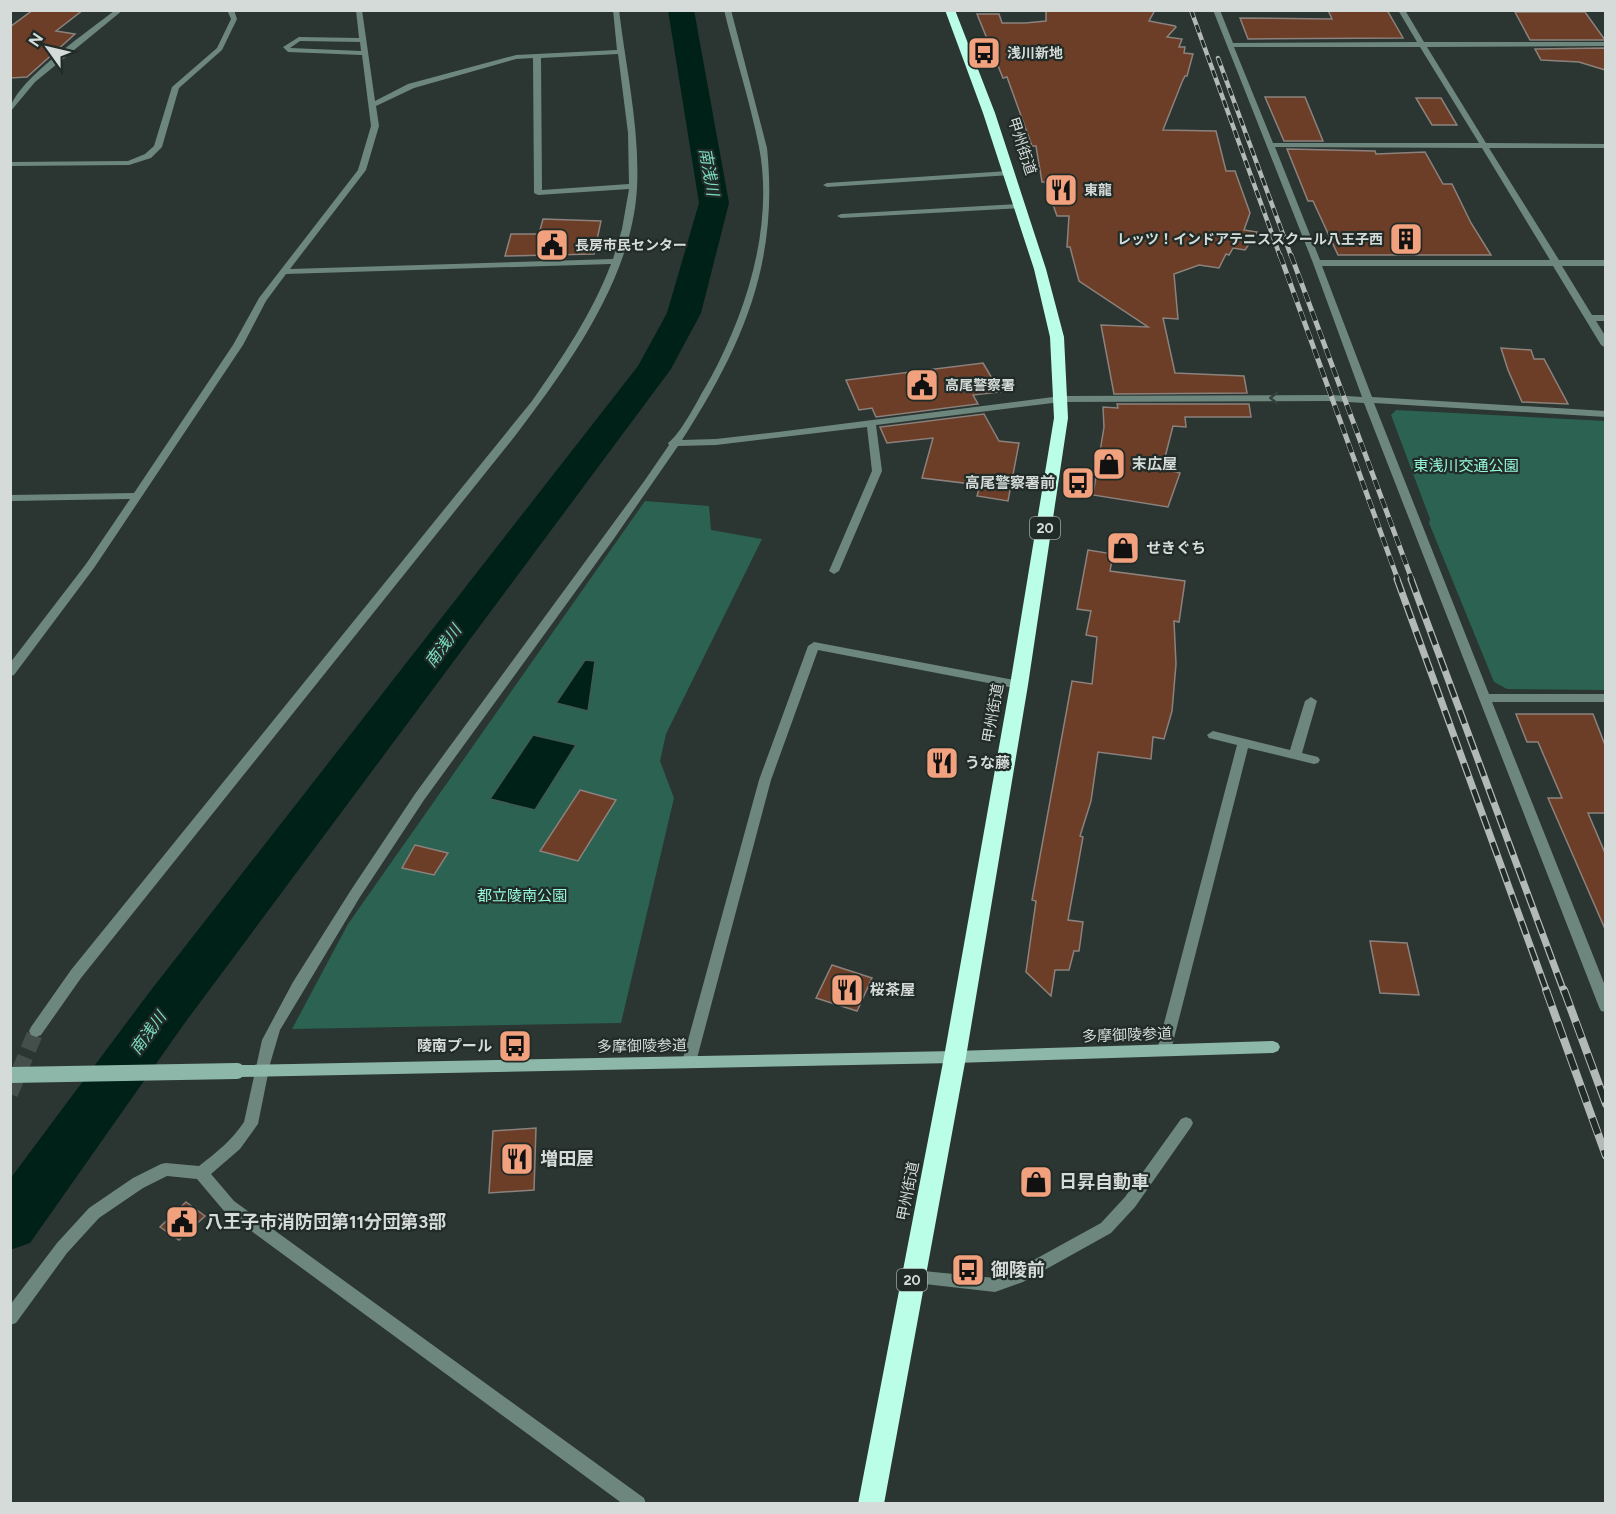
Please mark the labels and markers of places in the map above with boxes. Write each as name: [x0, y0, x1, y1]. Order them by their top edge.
bus stop icon: 浅川新地: [966, 35, 1002, 71]
place label: 浅川新地: [1007, 45, 1063, 62]
restaurant icon: 東龍: [1043, 172, 1079, 208]
place label: 東龍: [1084, 182, 1112, 199]
building icon: レッツ！インドアテニススクール八王子西: [1388, 221, 1424, 257]
public building icon: 長房市民センター: [534, 227, 570, 263]
place label: レッツ！インドアテニススクール八王子西: [1117, 231, 1383, 248]
place label: 長房市民センター: [575, 237, 687, 254]
public building icon: 高尾警察署: [904, 367, 940, 403]
place label: 高尾警察署: [945, 377, 1015, 394]
shop icon: 末広屋: [1091, 446, 1127, 482]
place label: 末広屋: [1132, 455, 1177, 473]
bus stop icon: 高尾警察署前: [1060, 465, 1096, 501]
place label: 高尾警察署前: [965, 474, 1055, 492]
shop icon: せきぐち: [1105, 530, 1141, 566]
place label: せきぐち: [1146, 539, 1206, 557]
restaurant icon: うな藤: [924, 745, 960, 781]
place label: うな藤: [965, 754, 1010, 772]
restaurant icon: 桜茶屋: [829, 972, 865, 1008]
place label: 桜茶屋: [870, 981, 915, 999]
bus stop icon: 陵南プール: [497, 1028, 533, 1064]
place label: 陵南プール: [417, 1037, 492, 1055]
restaurant icon: 増田屋: [499, 1141, 535, 1177]
place label: 増田屋: [540, 1148, 594, 1170]
shop icon: 日昇自動車: [1018, 1164, 1054, 1200]
place label: 日昇自動車: [1059, 1171, 1149, 1193]
public building icon: 八王子市消防団第11分団第3部: [164, 1204, 200, 1240]
place label: 八王子市消防団第11分団第3部: [205, 1211, 446, 1233]
bus stop icon: 御陵前: [950, 1252, 986, 1288]
place label: 御陵前: [990, 1259, 1045, 1281]

